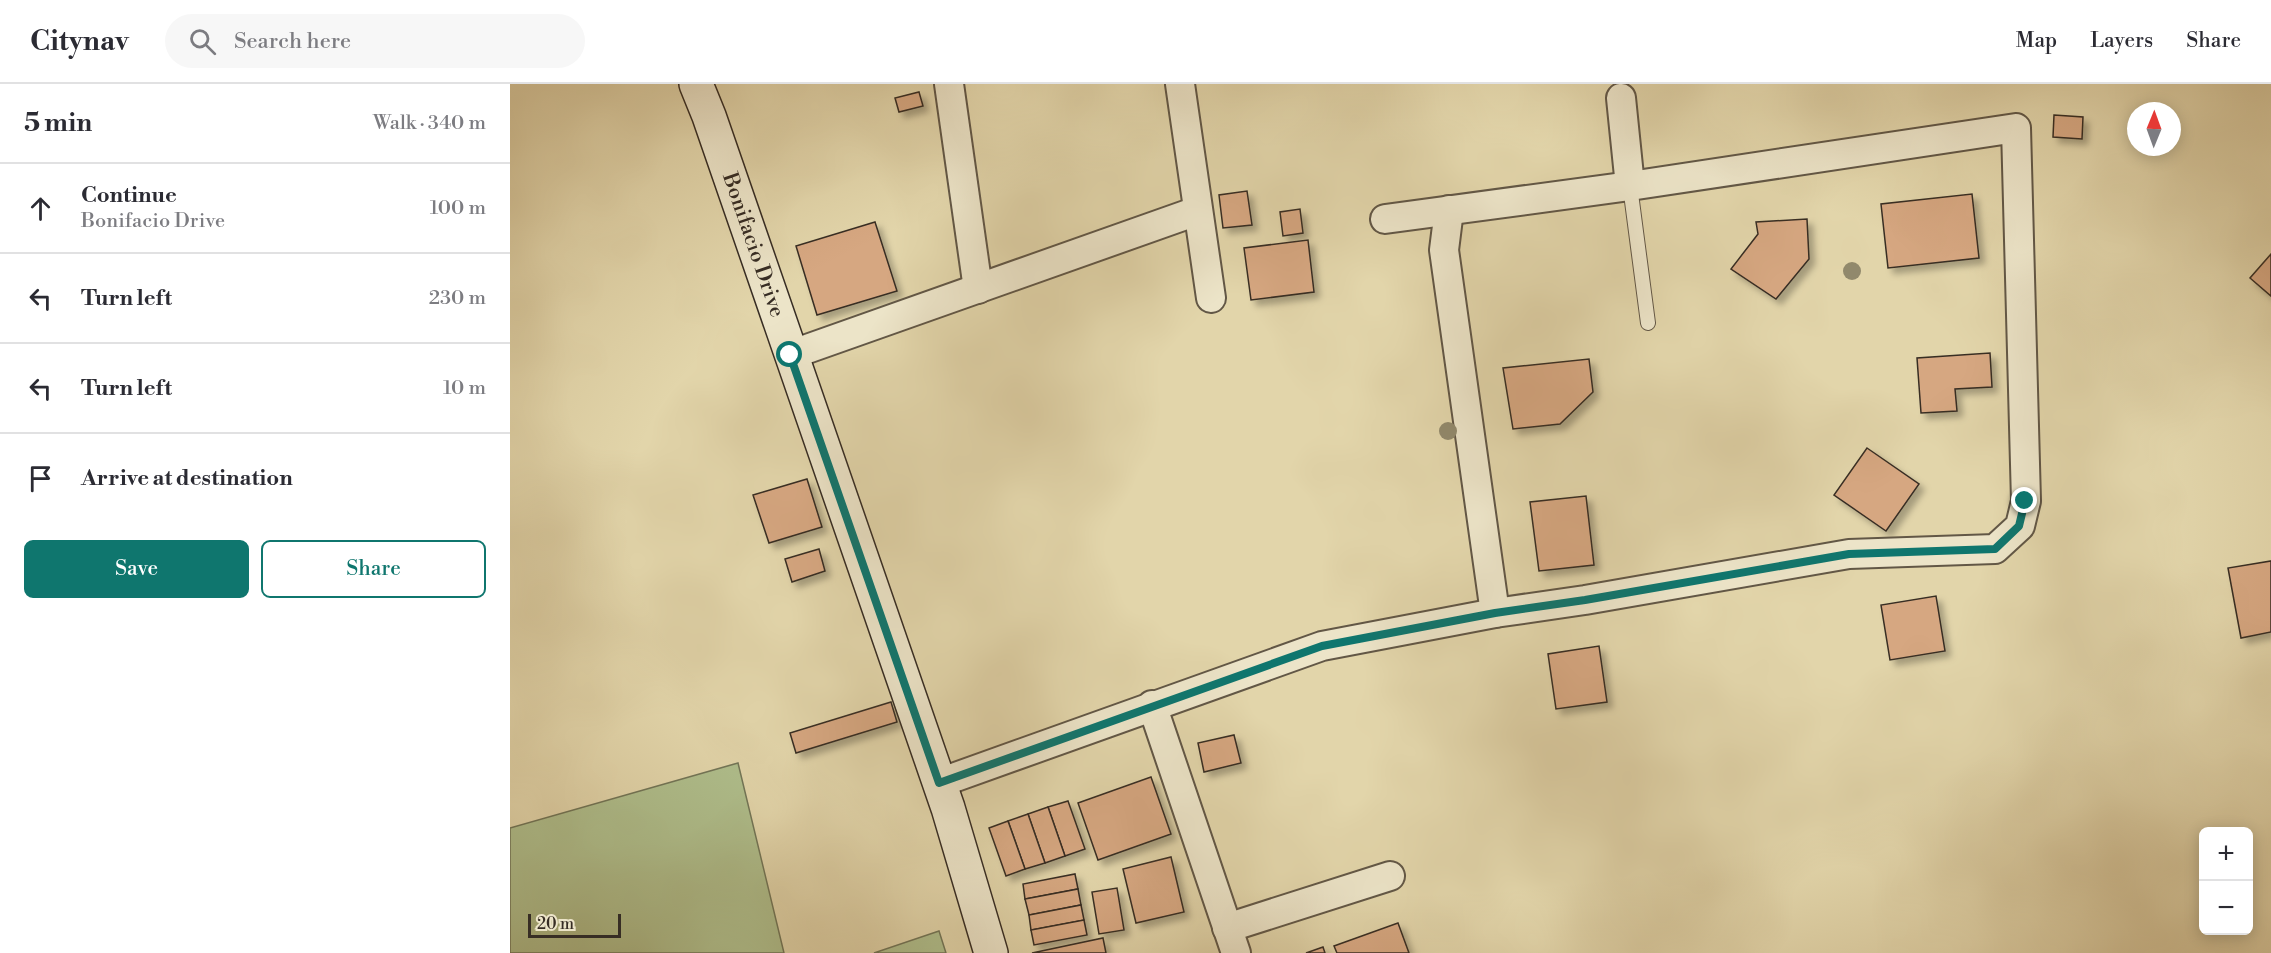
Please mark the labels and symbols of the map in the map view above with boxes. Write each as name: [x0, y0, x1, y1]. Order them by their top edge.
north arrow: [2127, 102, 2181, 156]
street label: Bonifacio Drive: [716, 168, 790, 321]
route start: [776, 341, 802, 367]
route end: [2011, 487, 2037, 513]
scale bar: [528, 911, 621, 938]

